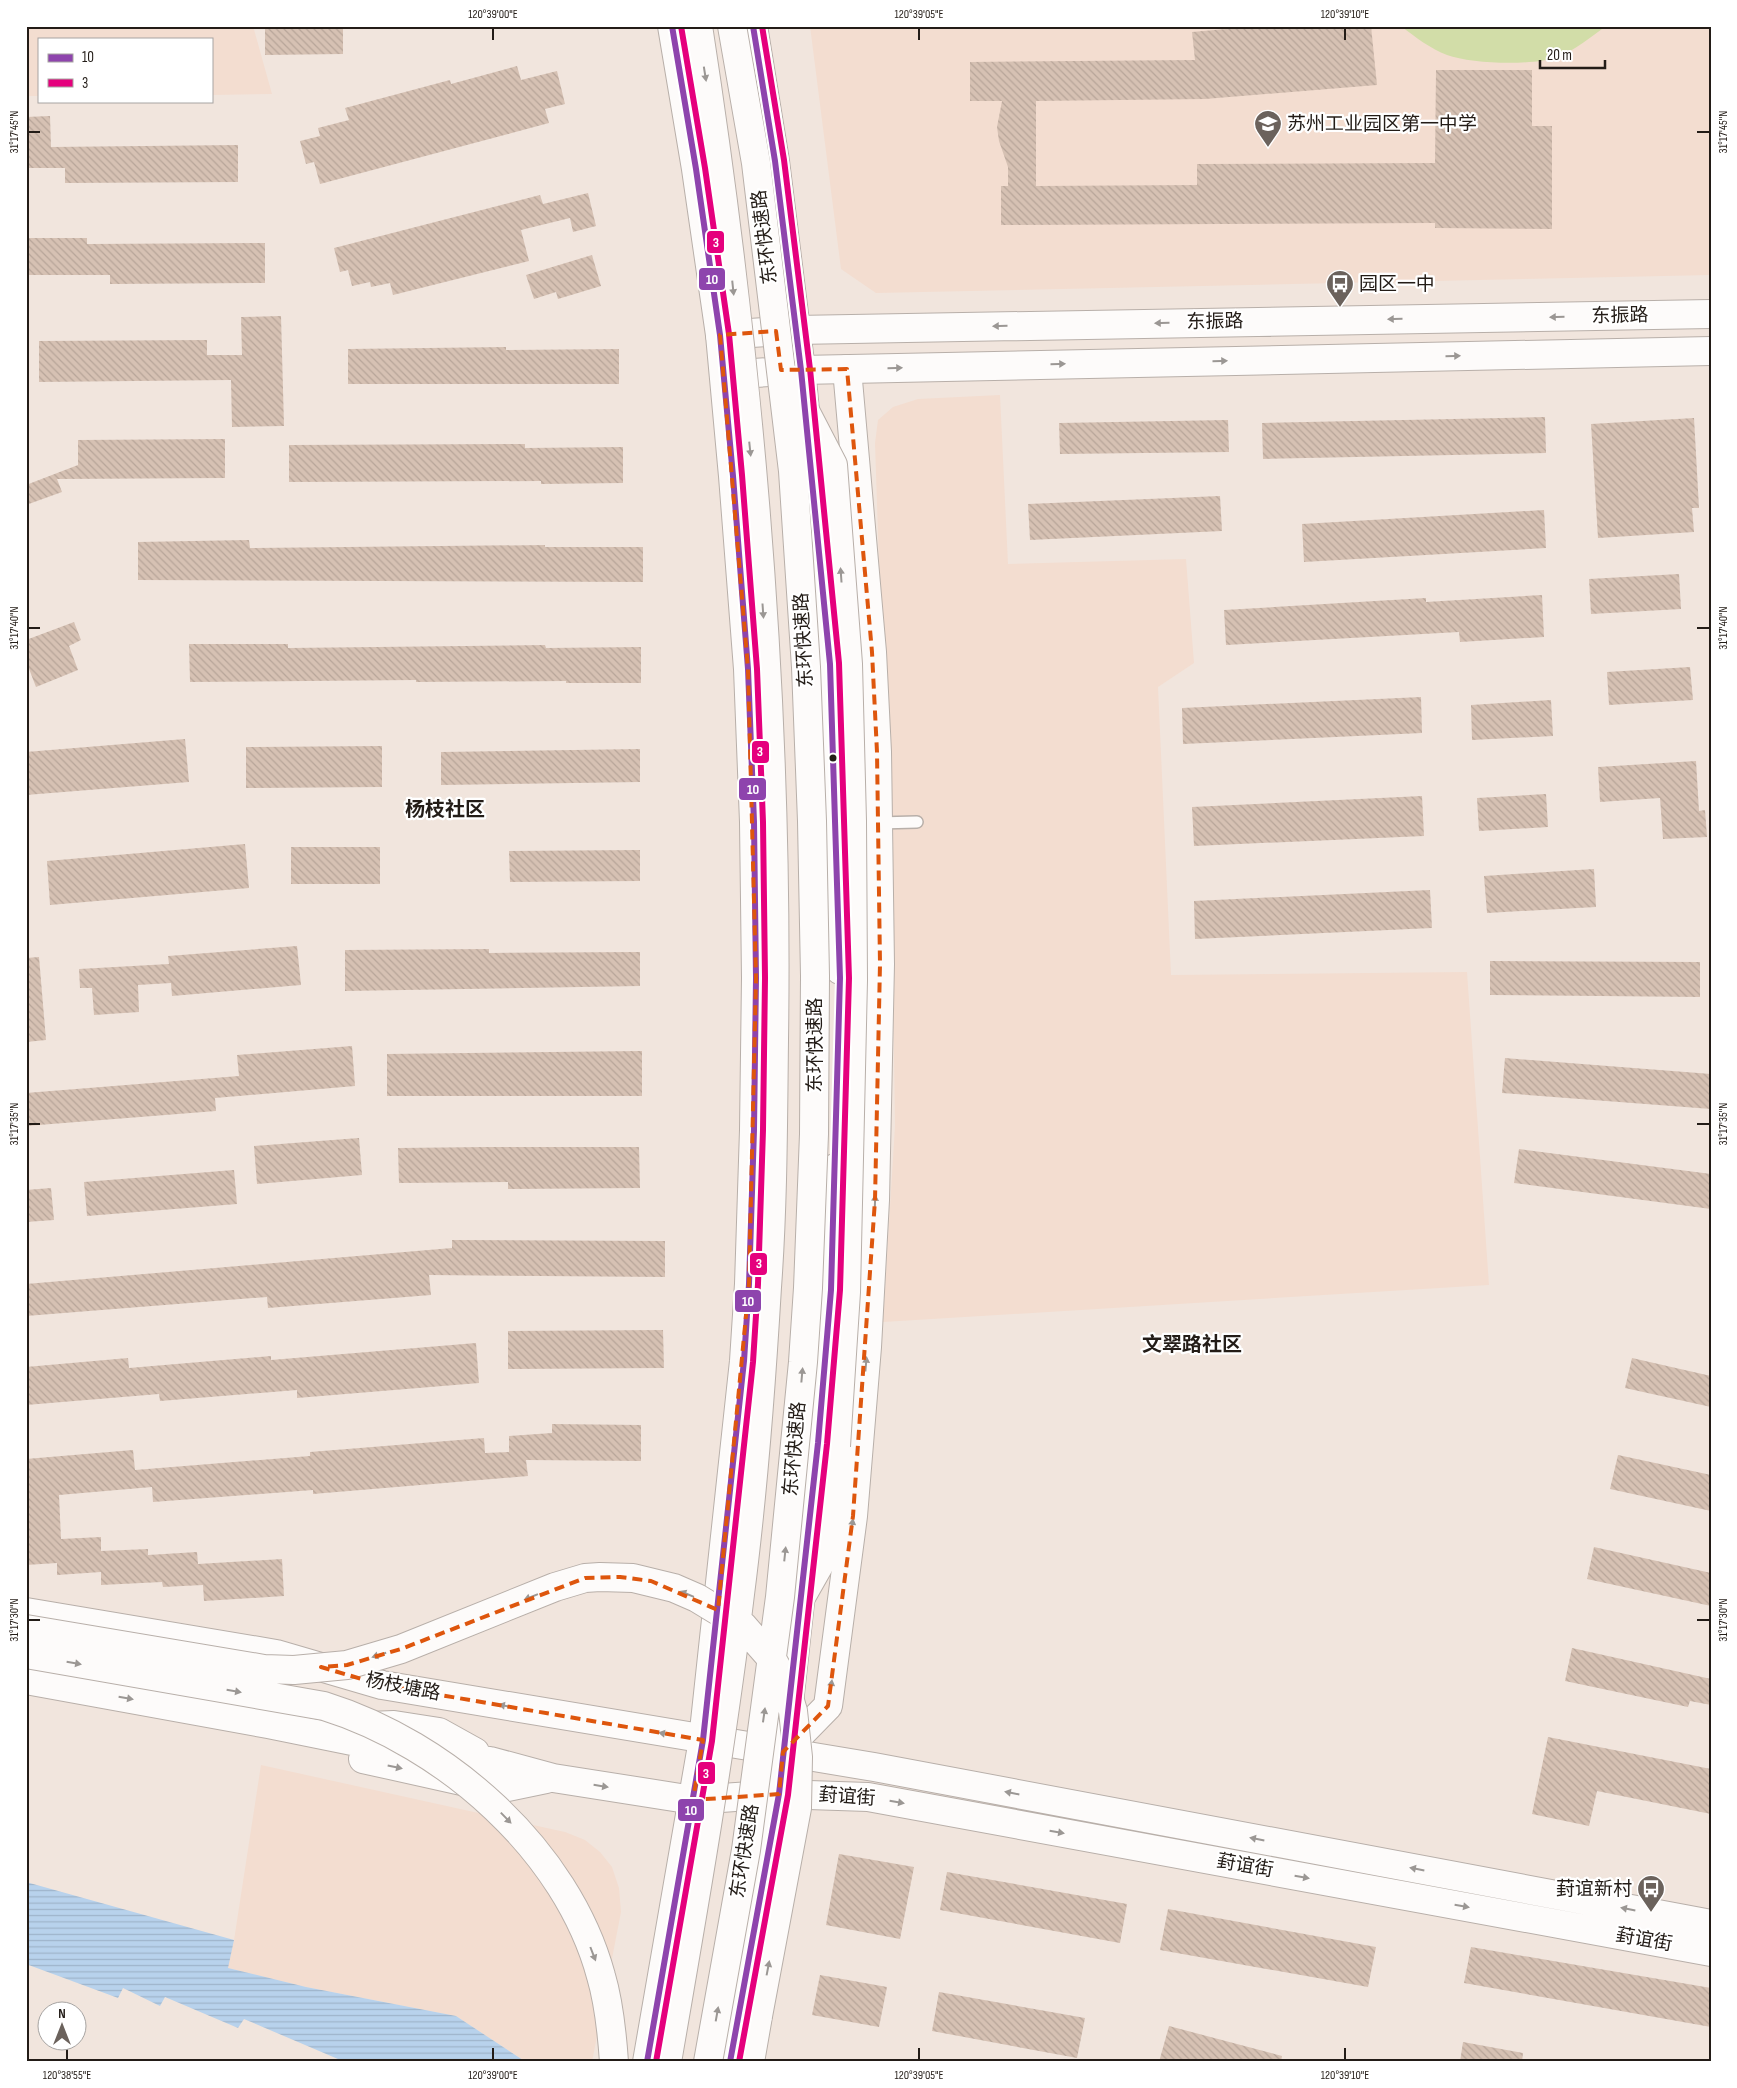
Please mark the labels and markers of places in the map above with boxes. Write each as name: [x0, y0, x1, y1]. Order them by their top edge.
school or university icon: 苏州工业园区第一中学: [1253, 109, 1283, 148]
place label: 苏州工业园区第一中学: [1287, 113, 1477, 136]
bus stop icon: 园区一中: [1325, 269, 1355, 308]
place label: 园区一中: [1359, 273, 1435, 296]
unlabelled marker: [828, 753, 838, 763]
bus stop icon: 葑谊新村: [1636, 1874, 1666, 1913]
place label: 葑谊新村: [1556, 1878, 1632, 1901]

